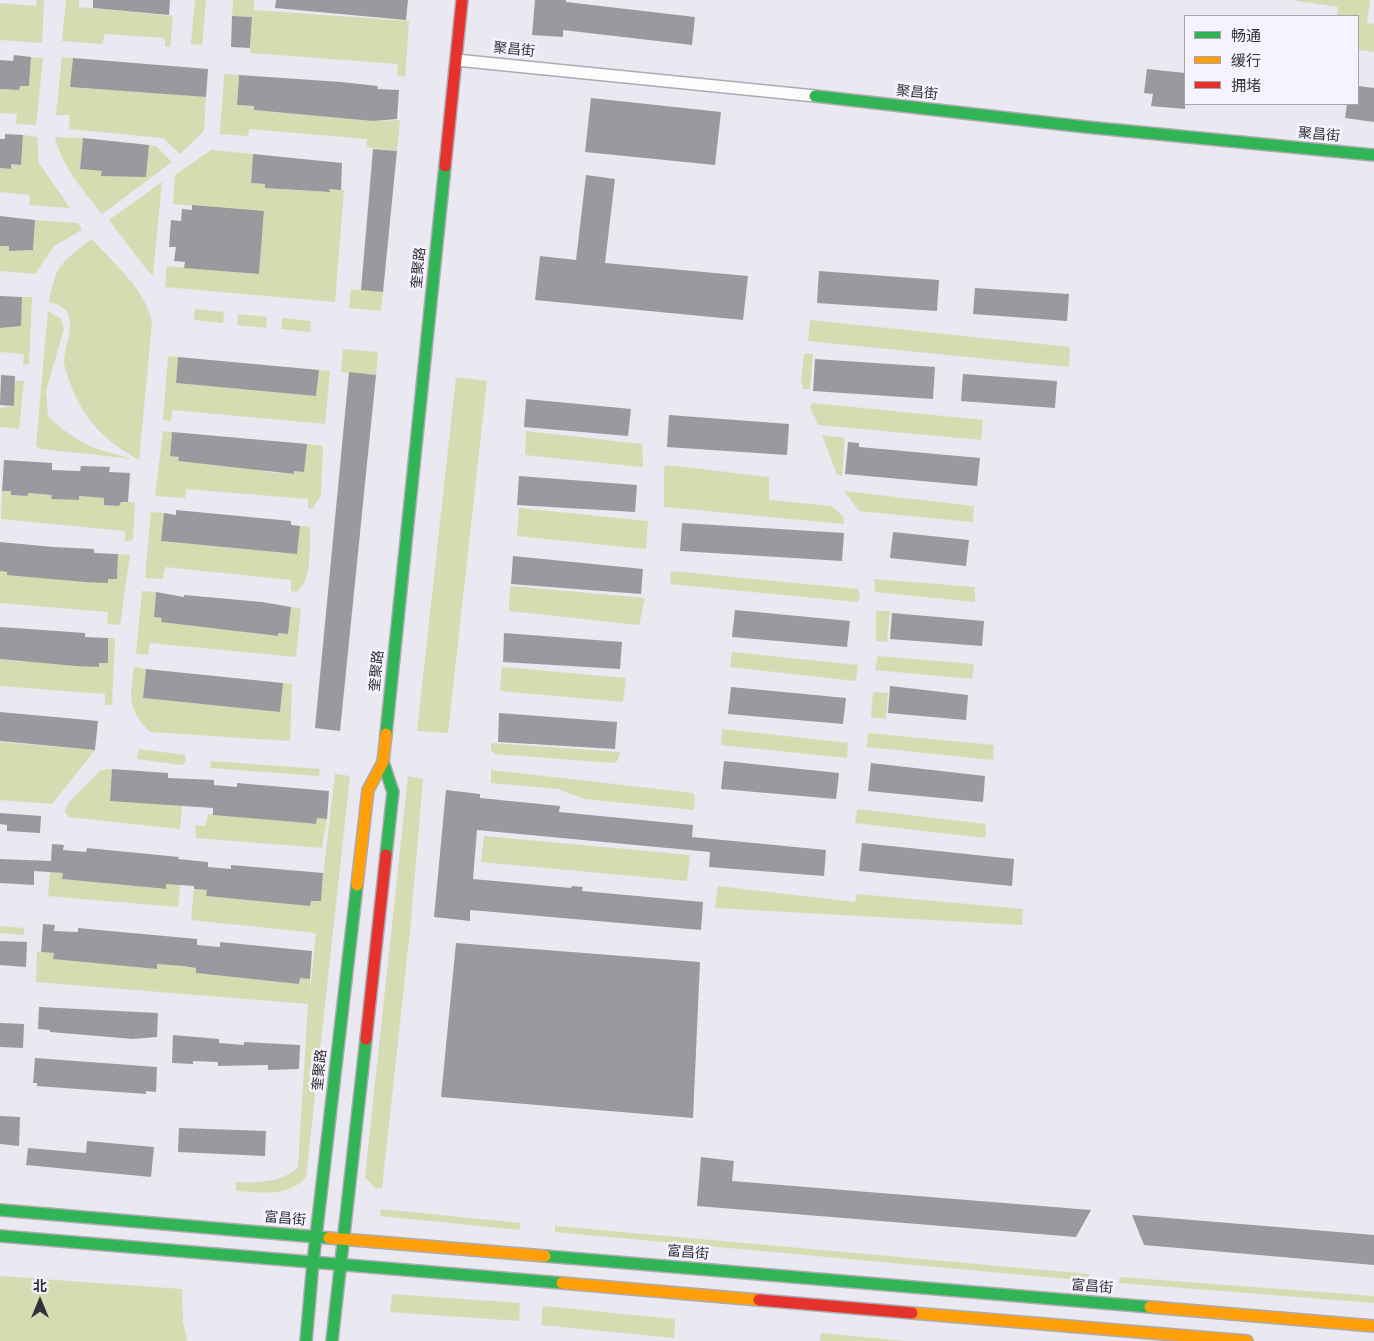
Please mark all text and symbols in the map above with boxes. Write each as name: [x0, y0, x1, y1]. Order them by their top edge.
legend: [1184, 15, 1359, 105]
text: 畅通: [1231, 27, 1261, 44]
street label: 聚昌街: [492, 39, 536, 61]
text: 缓行: [1231, 52, 1261, 69]
text: 拥堵: [1231, 77, 1261, 94]
street label: 聚昌街: [895, 82, 939, 104]
street label: 聚昌街: [1297, 125, 1341, 145]
street label: 奎聚路: [408, 246, 430, 290]
street label: 奎聚路: [366, 649, 388, 693]
street label: 奎聚路: [309, 1048, 331, 1092]
street label: 富昌街: [263, 1209, 307, 1229]
street label: 富昌街: [666, 1243, 710, 1263]
north arrow: [15, 1276, 65, 1326]
street label: 富昌街: [1070, 1277, 1114, 1297]
text: 北: [33, 1278, 47, 1294]

